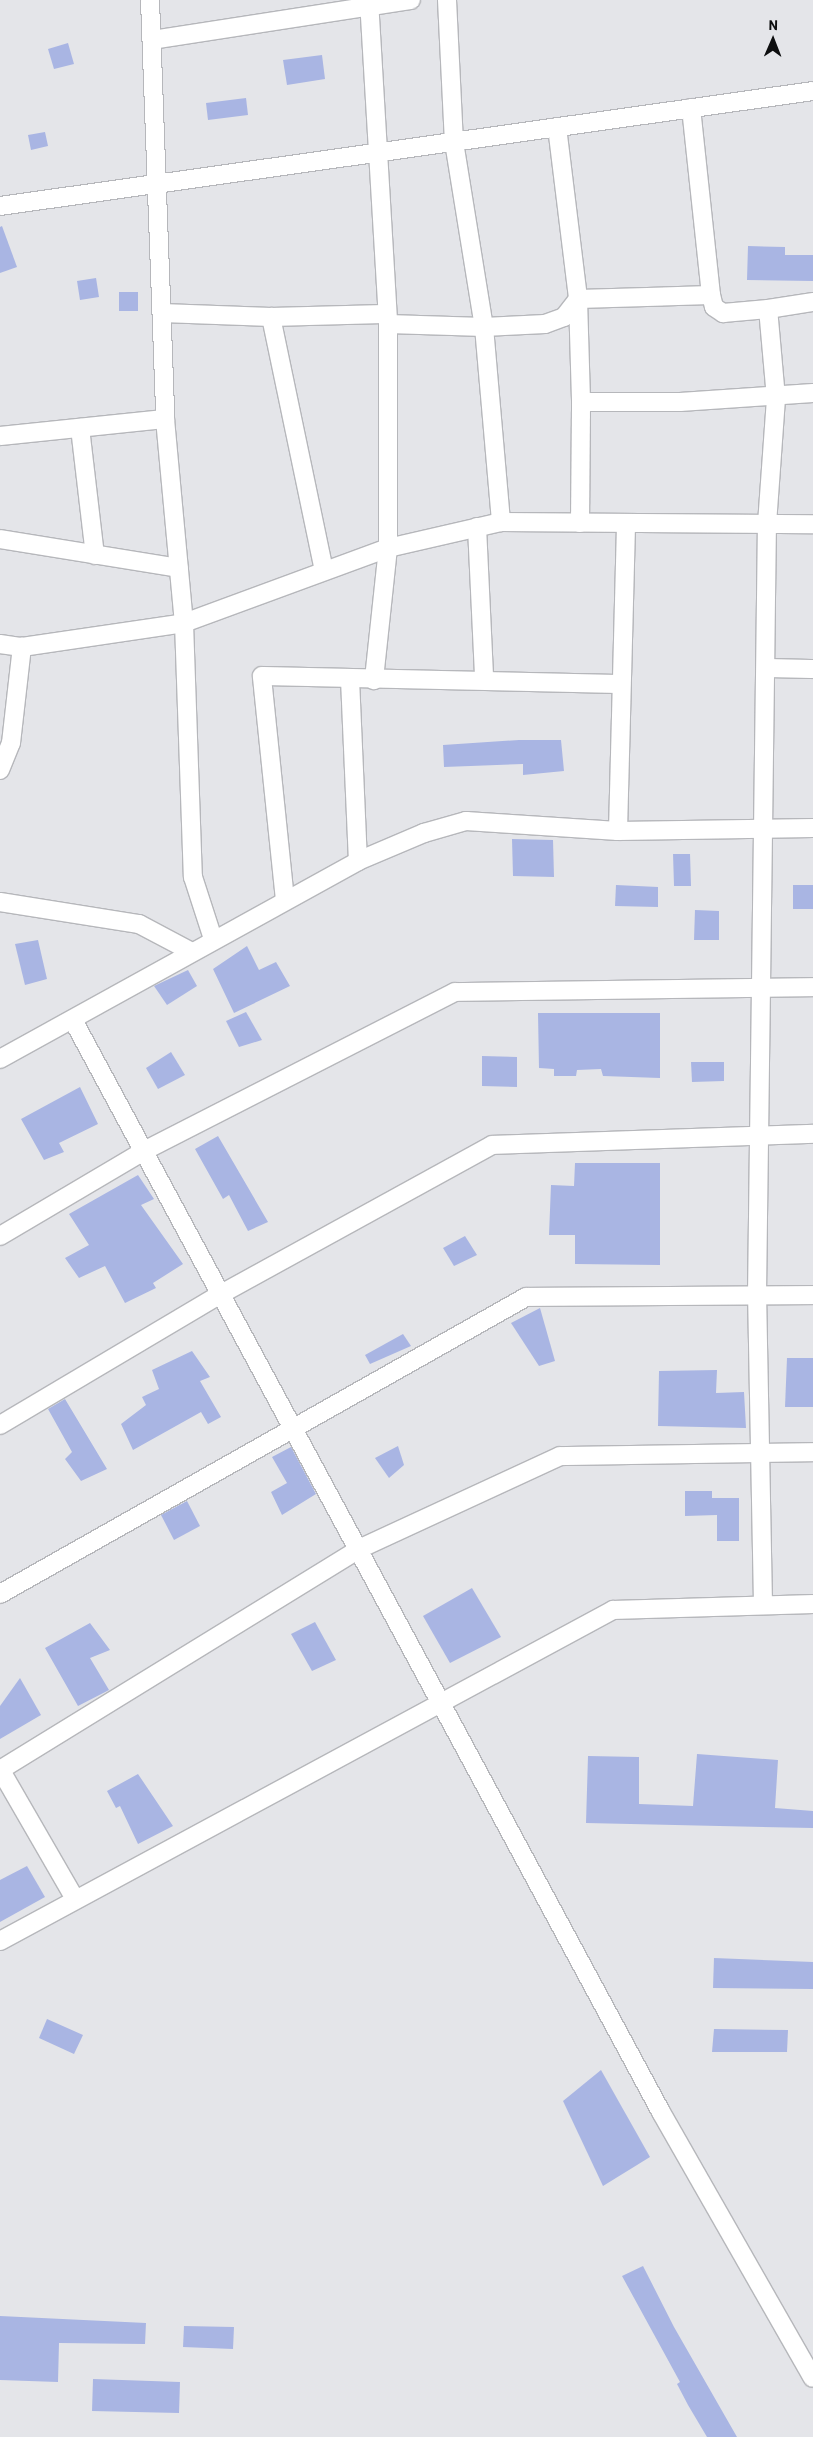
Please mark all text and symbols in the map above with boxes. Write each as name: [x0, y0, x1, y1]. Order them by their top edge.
north arrow: [748, 15, 798, 65]
text: N: [768, 16, 778, 33]

